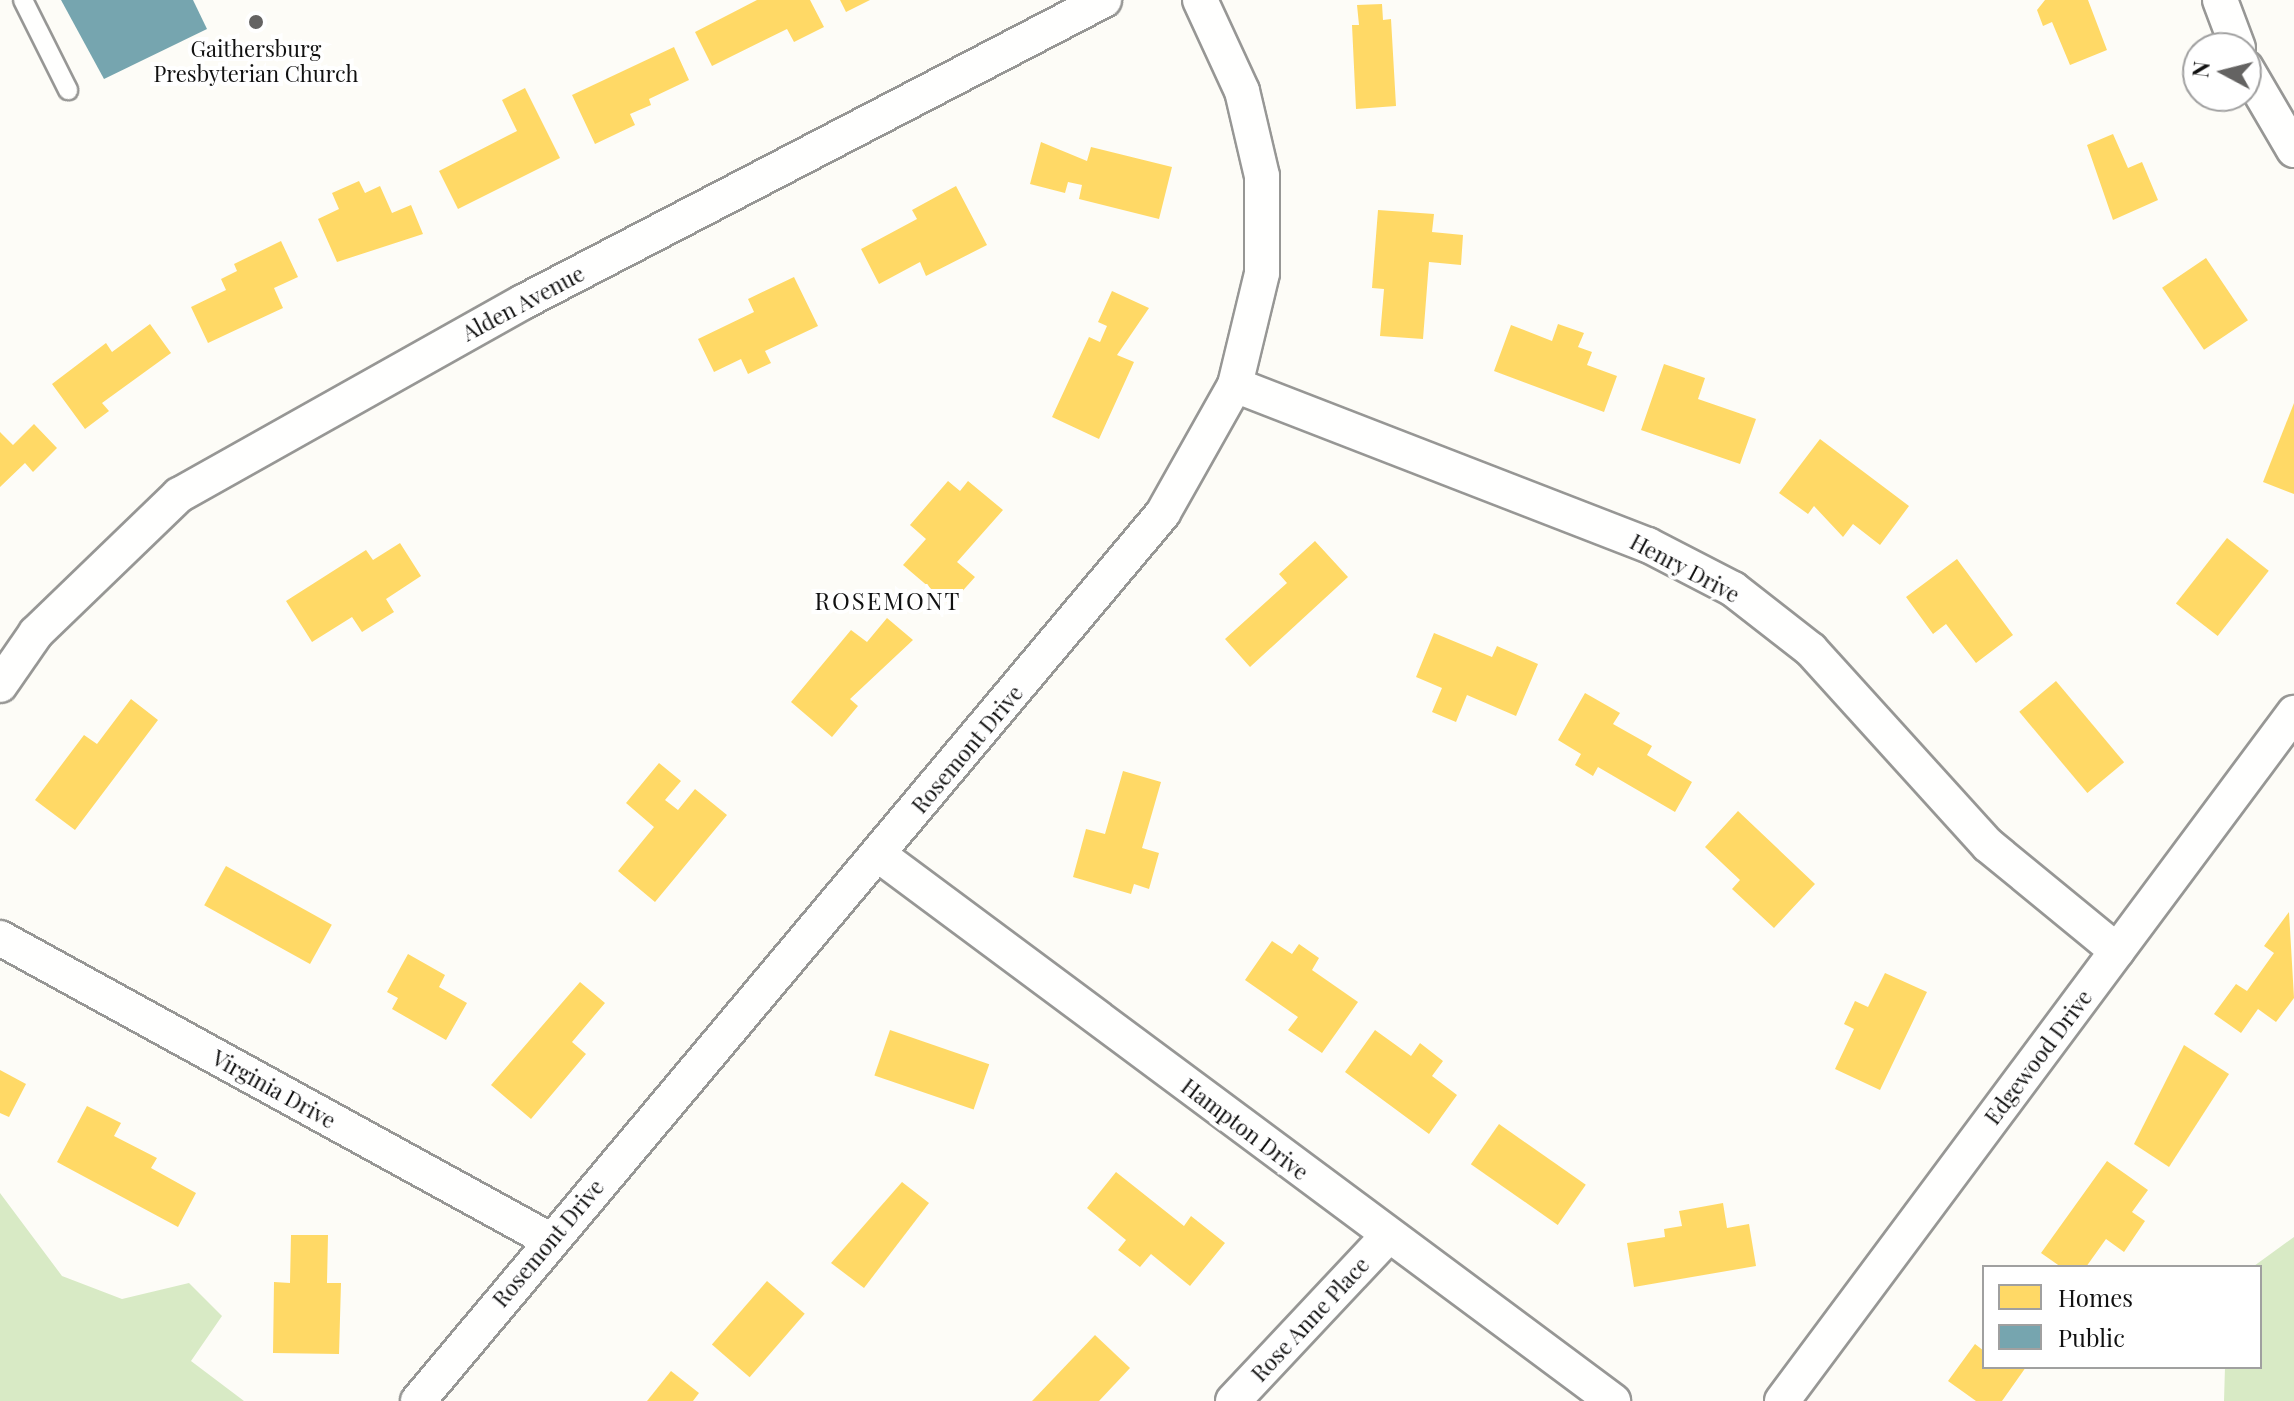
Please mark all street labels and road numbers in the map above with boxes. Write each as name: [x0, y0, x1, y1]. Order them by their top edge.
street label: Alden Avenue: [457, 260, 589, 346]
street label: Henry Drive: [1626, 528, 1744, 608]
street label: Rosemont Drive: [906, 680, 1028, 818]
street label: Edgewood Drive: [1979, 985, 2097, 1129]
street label: Virginia Drive: [208, 1044, 340, 1134]
street label: Hampton Drive: [1176, 1073, 1314, 1185]
street label: Rosemont Drive: [487, 1174, 609, 1312]
street label: Rose Anne Place: [1245, 1251, 1375, 1387]

